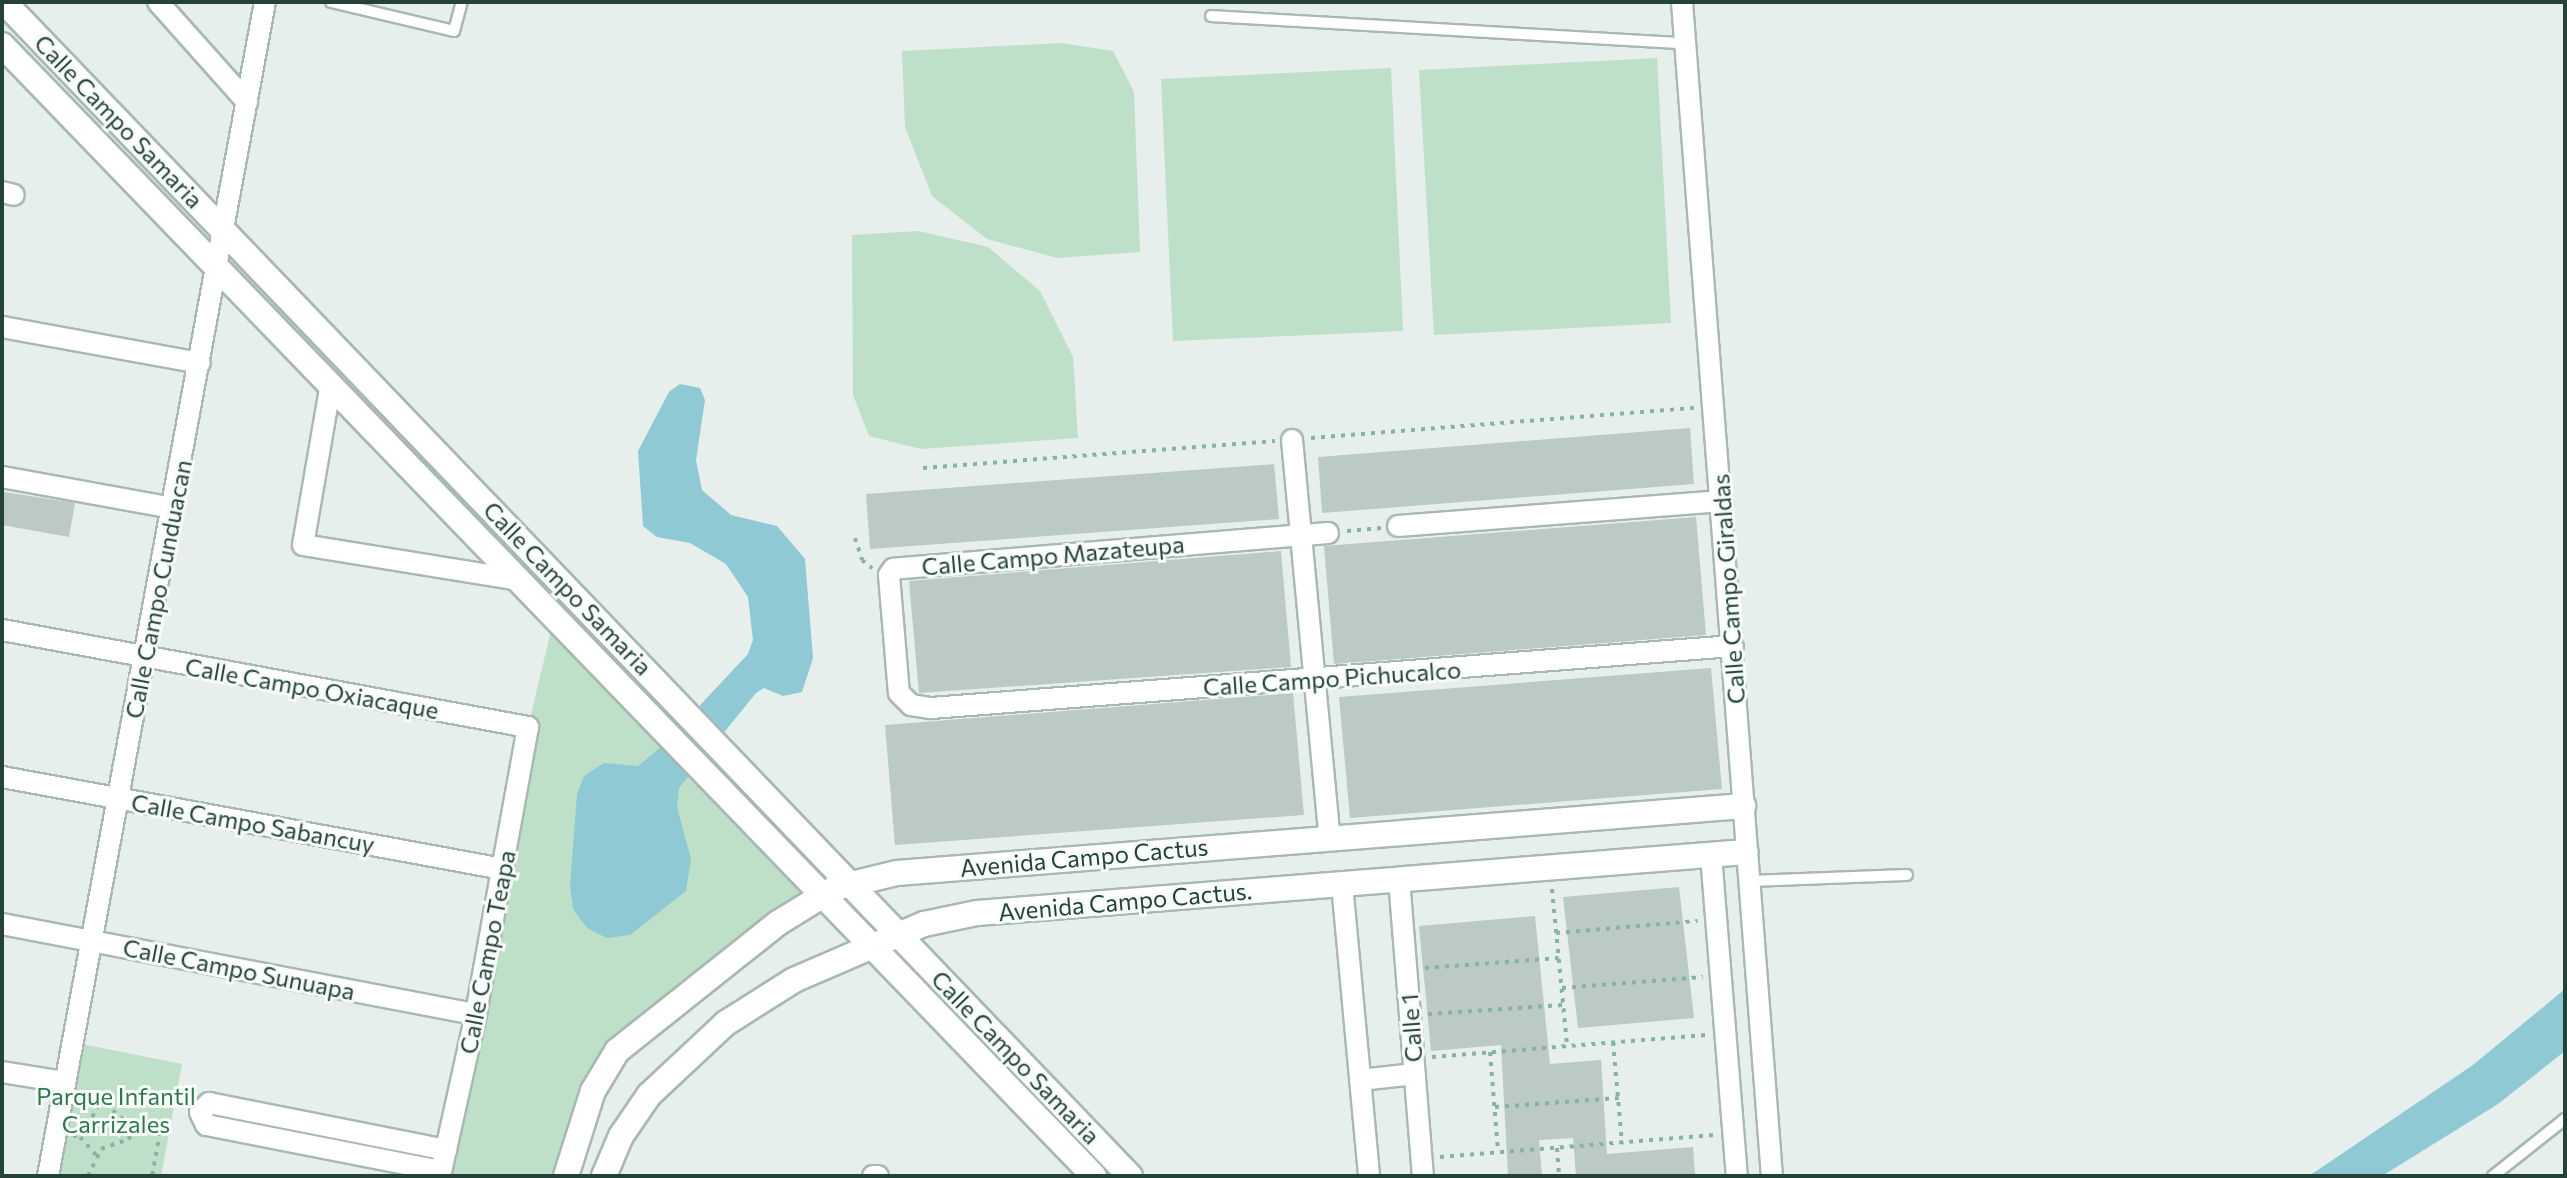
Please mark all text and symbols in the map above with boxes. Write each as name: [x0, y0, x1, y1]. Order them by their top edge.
street label: Calle Campo Samaria: [29, 28, 209, 214]
street label: Calle Campo Cunduacan: [119, 457, 197, 721]
street label: Calle Campo Giraldas: [1706, 473, 1750, 705]
street label: Calle Campo Samaria: [478, 495, 658, 681]
street label: Calle Campo Mazateupa: [920, 529, 1186, 581]
street label: Calle Campo Oxiacaque: [183, 652, 441, 724]
street label: Calle Campo Pichucalco: [1202, 655, 1462, 701]
street label: Calle Campo Sabancuy: [129, 787, 377, 859]
street label: Avenida Campo Cactus: [959, 832, 1209, 882]
street label: Calle Campo Teapa: [453, 848, 521, 1056]
street label: Avenida Campo Cactus.: [997, 876, 1253, 926]
street label: Calle Campo Sunuapa: [121, 932, 357, 1006]
street label: Calle Campo Samaria: [926, 964, 1106, 1150]
street label: Calle 1: [1394, 993, 1428, 1063]
park label: Parque Infantil Carrizales: [36, 1082, 196, 1138]

